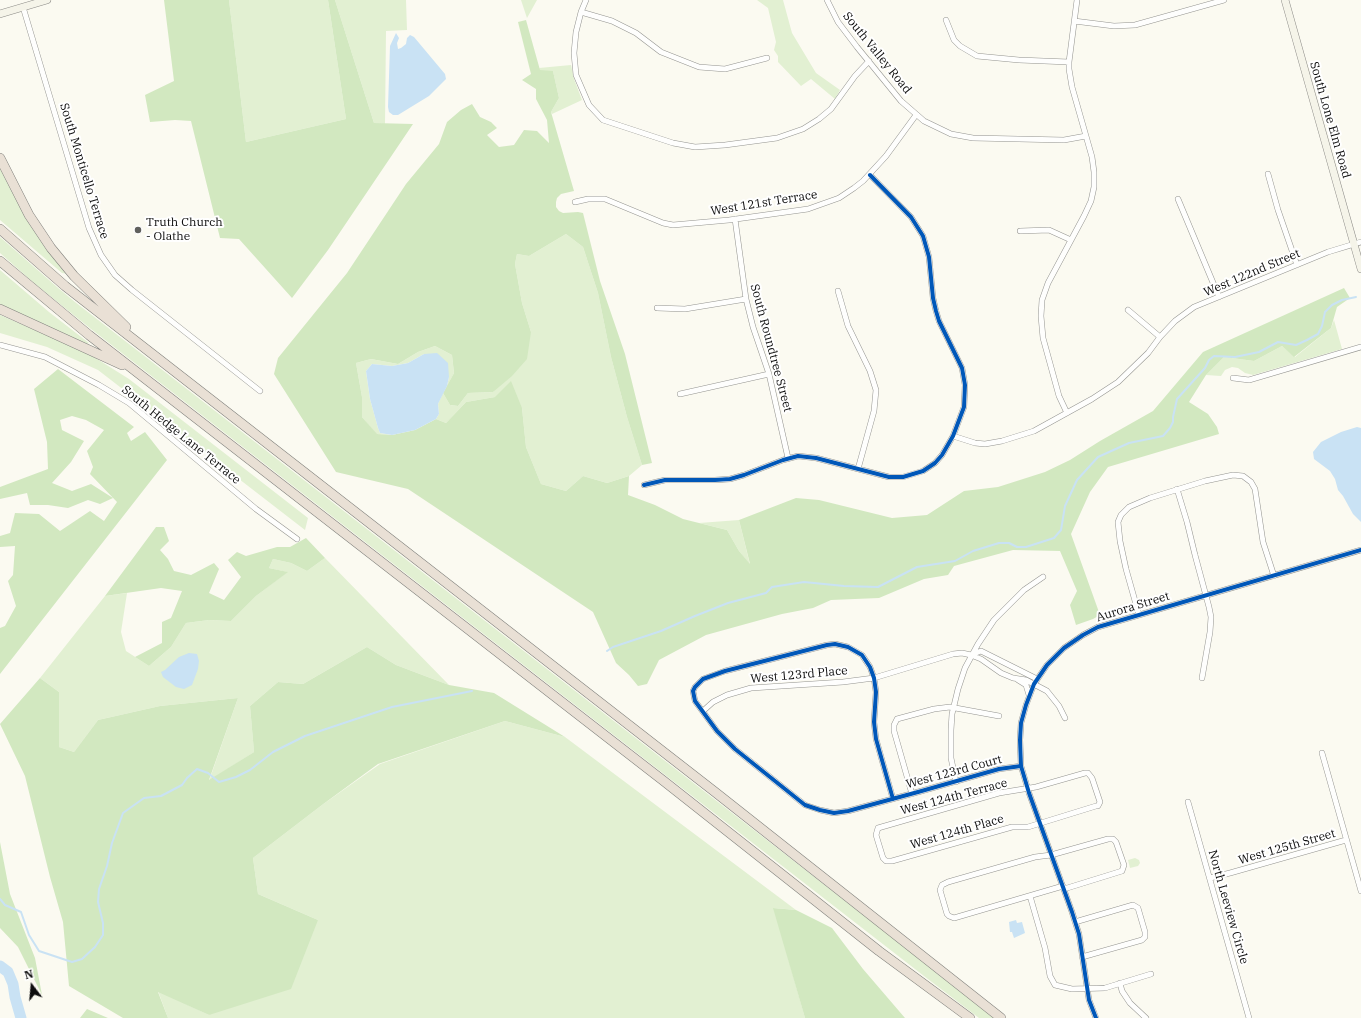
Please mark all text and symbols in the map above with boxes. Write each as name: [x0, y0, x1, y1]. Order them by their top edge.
street label: South Valley Road: [840, 9, 914, 97]
street label: South Lone Elm Road: [1306, 60, 1354, 180]
street label: South Monticello Terrace: [56, 101, 112, 241]
street label: West 121st Terrace: [709, 187, 819, 219]
place label: Truth Church - Olathe: [146, 216, 223, 244]
marker: Truth Church - Olathe: [133, 225, 143, 235]
street label: West 122nd Street: [1202, 246, 1302, 300]
street label: South Roundtree Street: [747, 283, 795, 413]
street label: South Hedge Lane Terrace: [119, 383, 243, 487]
street label: Aurora Street: [1095, 589, 1171, 625]
street label: West 123rd Place: [750, 664, 848, 686]
street label: West 123rd Court: [904, 752, 1004, 792]
street label: West 124th Terrace: [899, 776, 1009, 818]
street label: West 124th Place: [909, 812, 1005, 852]
street label: West 125th Street: [1237, 826, 1337, 868]
street label: North Leeview Circle: [1205, 848, 1251, 966]
north arrow: [12, 966, 52, 1006]
text: N: [23, 967, 35, 982]

